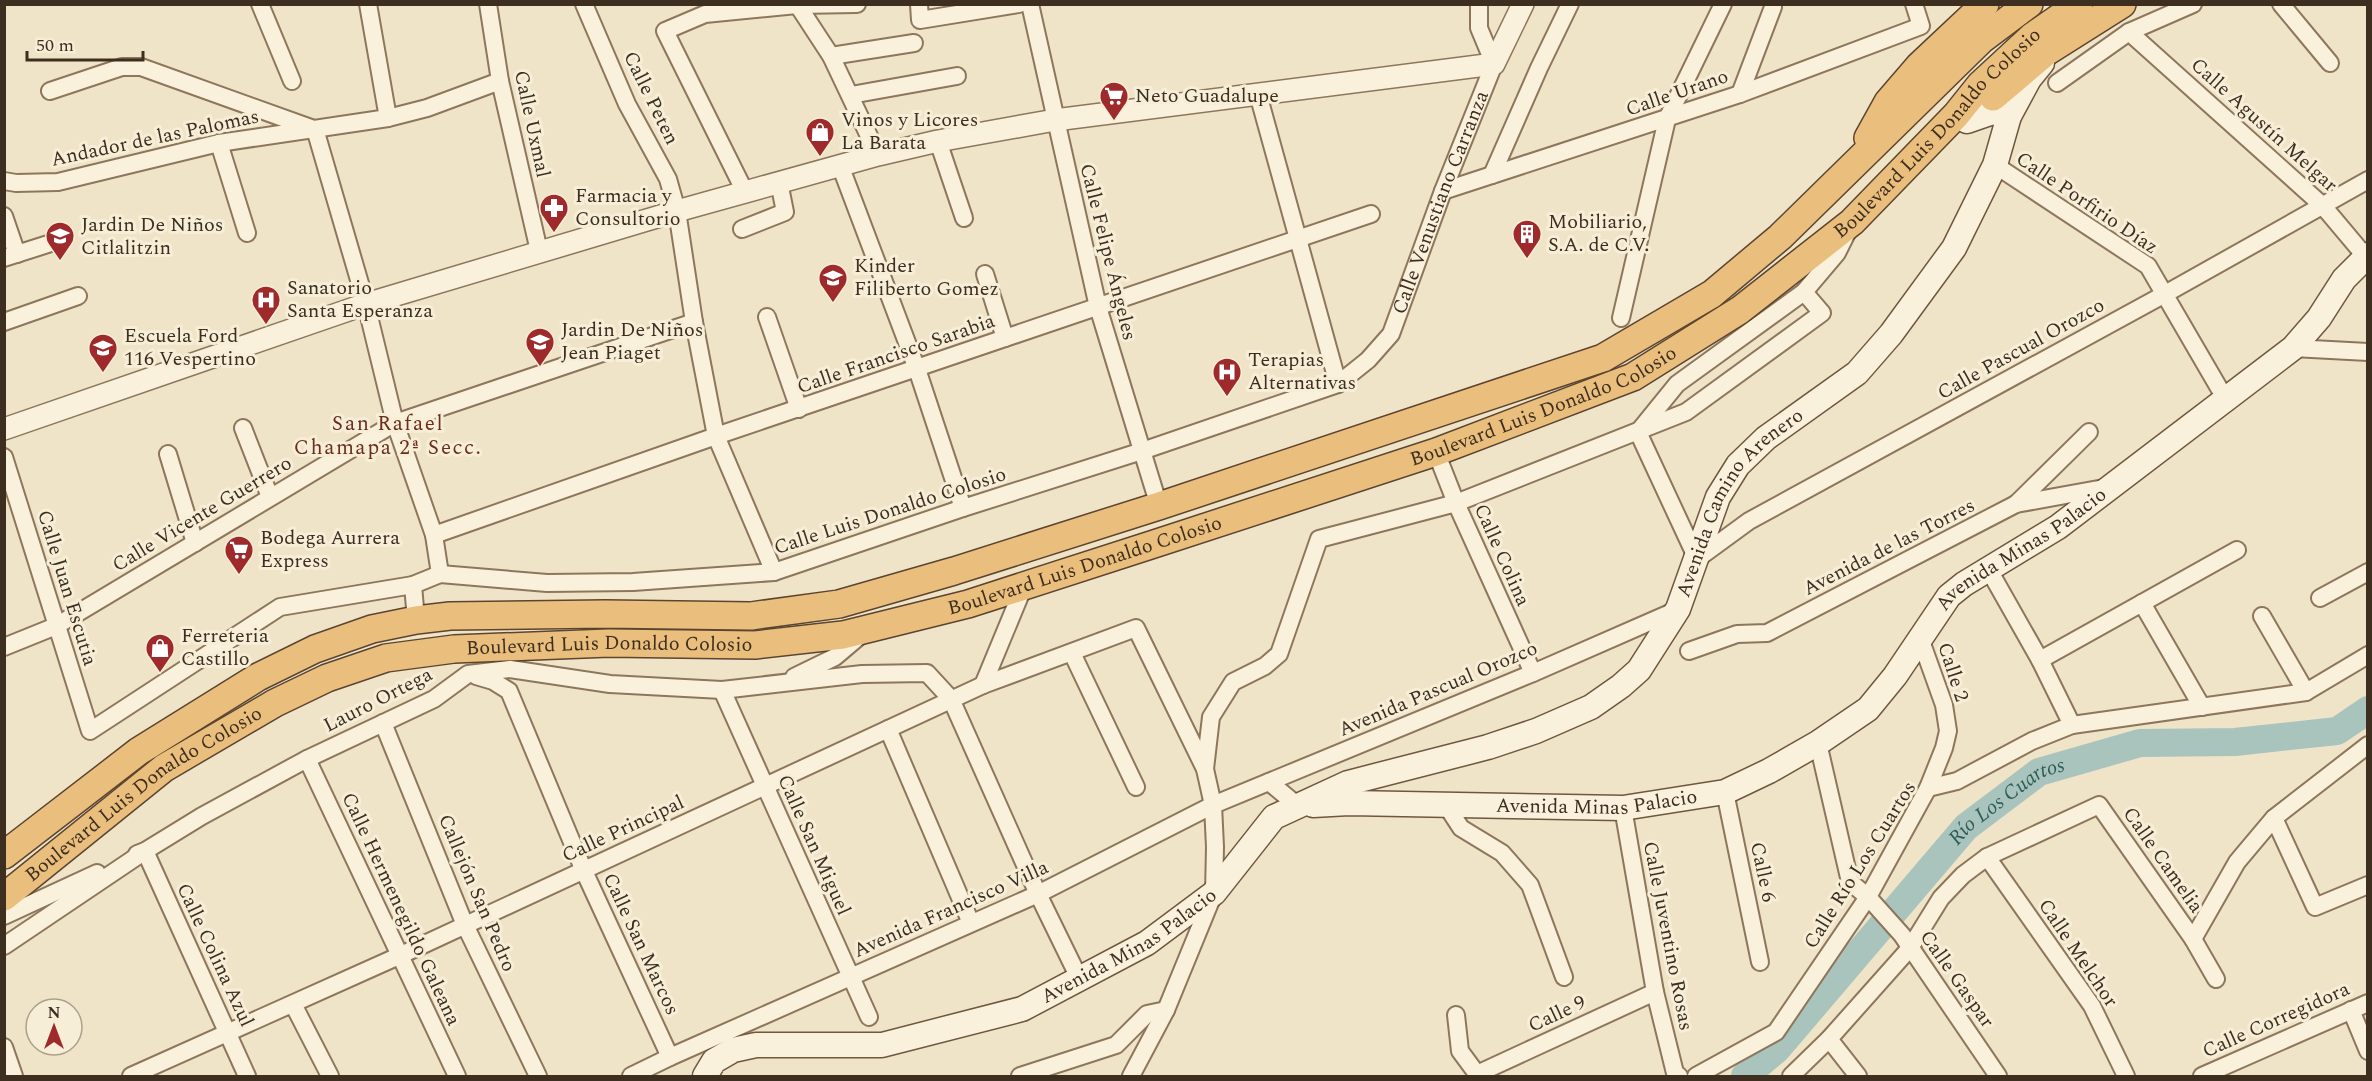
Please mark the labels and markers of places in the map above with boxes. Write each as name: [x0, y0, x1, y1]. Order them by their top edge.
supermarket icon: Neto Guadalupe: [1098, 80, 1130, 122]
place label: Neto Guadalupe: [1135, 81, 1279, 111]
place label: Vinos y Licores La Barata: [841, 105, 978, 158]
shop icon: Vinos y Licores La Barata: [804, 116, 836, 158]
place label: Farmacia y Consultorio: [575, 181, 681, 234]
pharmacy icon: Farmacia y Consultorio: [538, 192, 570, 234]
place label: Mobiliario, S.A. de C.V.: [1548, 207, 1650, 260]
place label: Jardin De Niños Citlalitzin: [81, 210, 224, 263]
building icon: Mobiliario, S.A. de C.V.: [1511, 218, 1543, 260]
school or university icon: Jardin De Niños Citlalitzin: [44, 220, 76, 262]
place label: Kinder Filiberto Gomez: [854, 251, 999, 304]
school or university icon: Kinder Filiberto Gomez: [817, 262, 849, 304]
place label: Sanatorio Santa Esperanza: [287, 273, 433, 326]
hospital icon: Sanatorio Santa Esperanza: [250, 284, 282, 326]
place label: Jardin De Niños Jean Piaget: [561, 315, 704, 368]
place label: Escuela Ford 116 Vespertino: [124, 321, 256, 374]
school or university icon: Jardin De Niños Jean Piaget: [524, 326, 556, 368]
school or university icon: Escuela Ford 116 Vespertino: [87, 332, 119, 374]
place label: Terapias Alternativas: [1248, 345, 1356, 398]
hospital icon: Terapias Alternativas: [1211, 356, 1243, 398]
place label: Bodega Aurrera Express: [260, 523, 400, 576]
supermarket icon: Bodega Aurrera Express: [223, 534, 255, 576]
place label: Ferreteria Castillo: [181, 621, 269, 674]
shop icon: Ferreteria Castillo: [144, 632, 176, 674]

